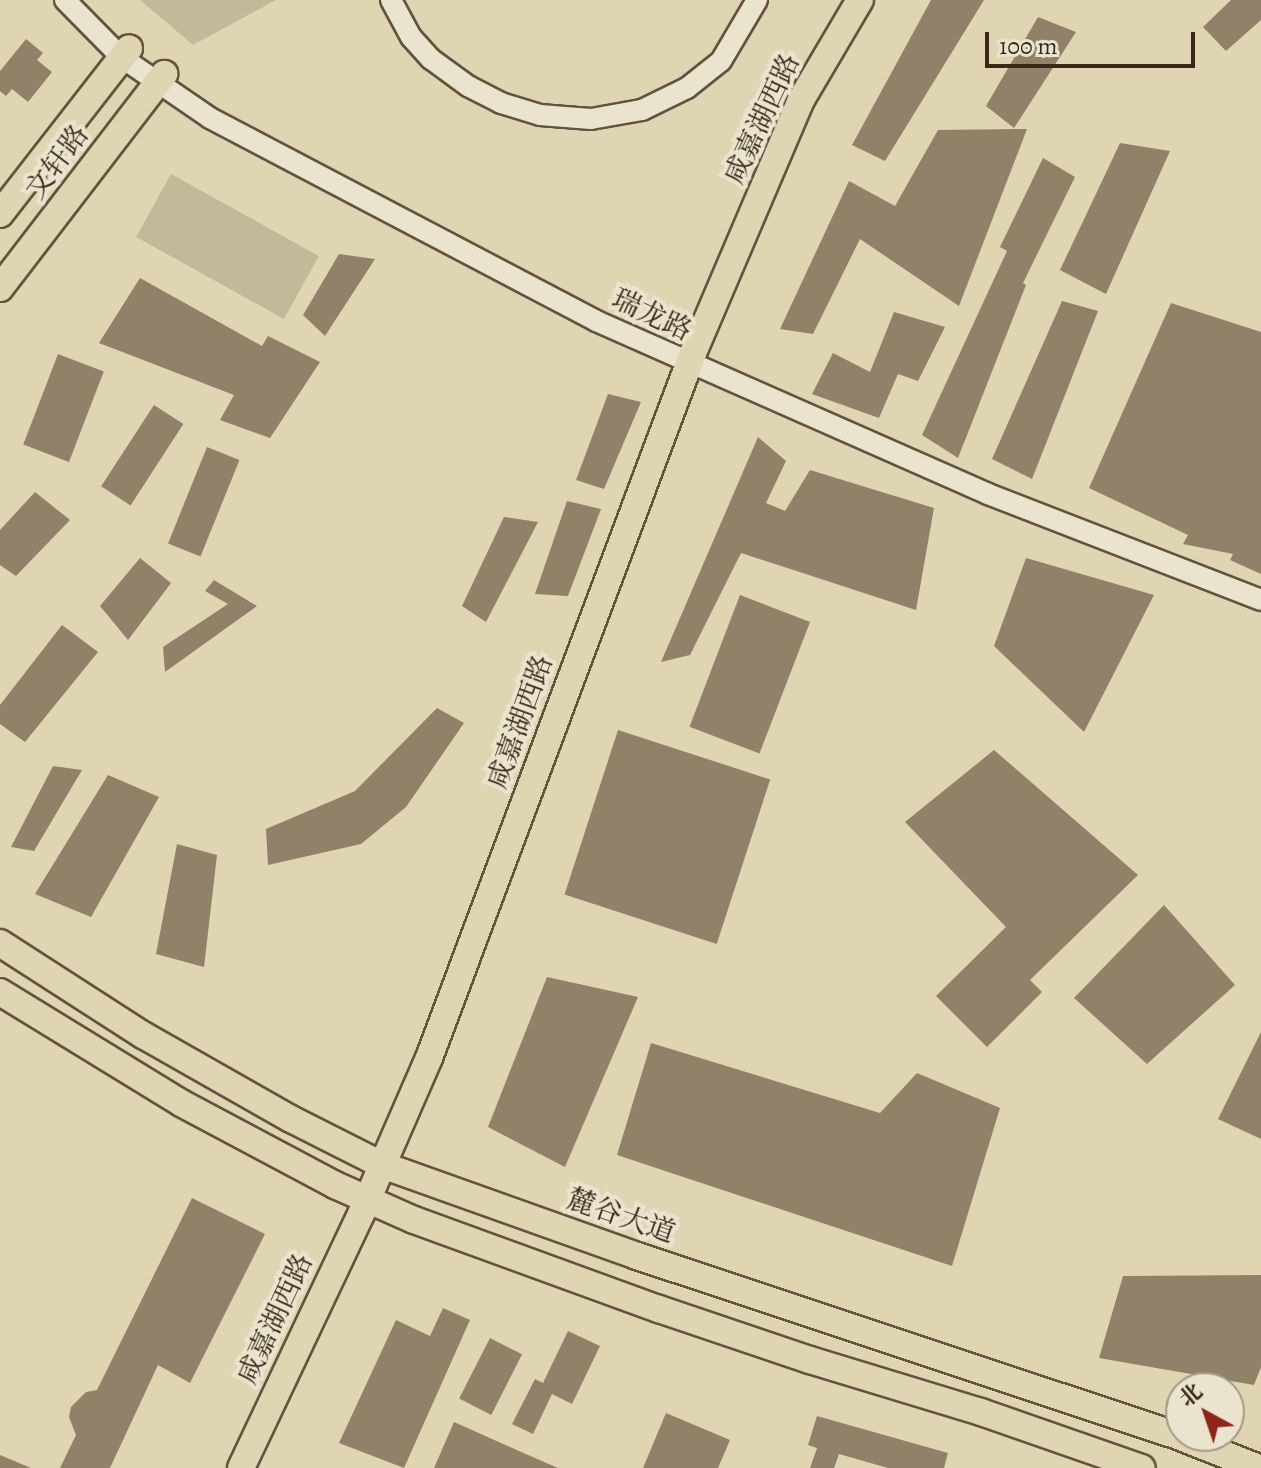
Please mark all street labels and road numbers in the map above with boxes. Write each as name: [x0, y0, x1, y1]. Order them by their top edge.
street label: 咸嘉湖西路: [717, 48, 807, 190]
street label: 文轩路: [18, 118, 96, 206]
street label: 瑞龙路: [607, 282, 697, 348]
street label: 咸嘉湖西路: [480, 650, 560, 794]
street label: 麓谷大道: [563, 1182, 679, 1250]
street label: 咸嘉湖西路: [230, 1248, 320, 1390]

